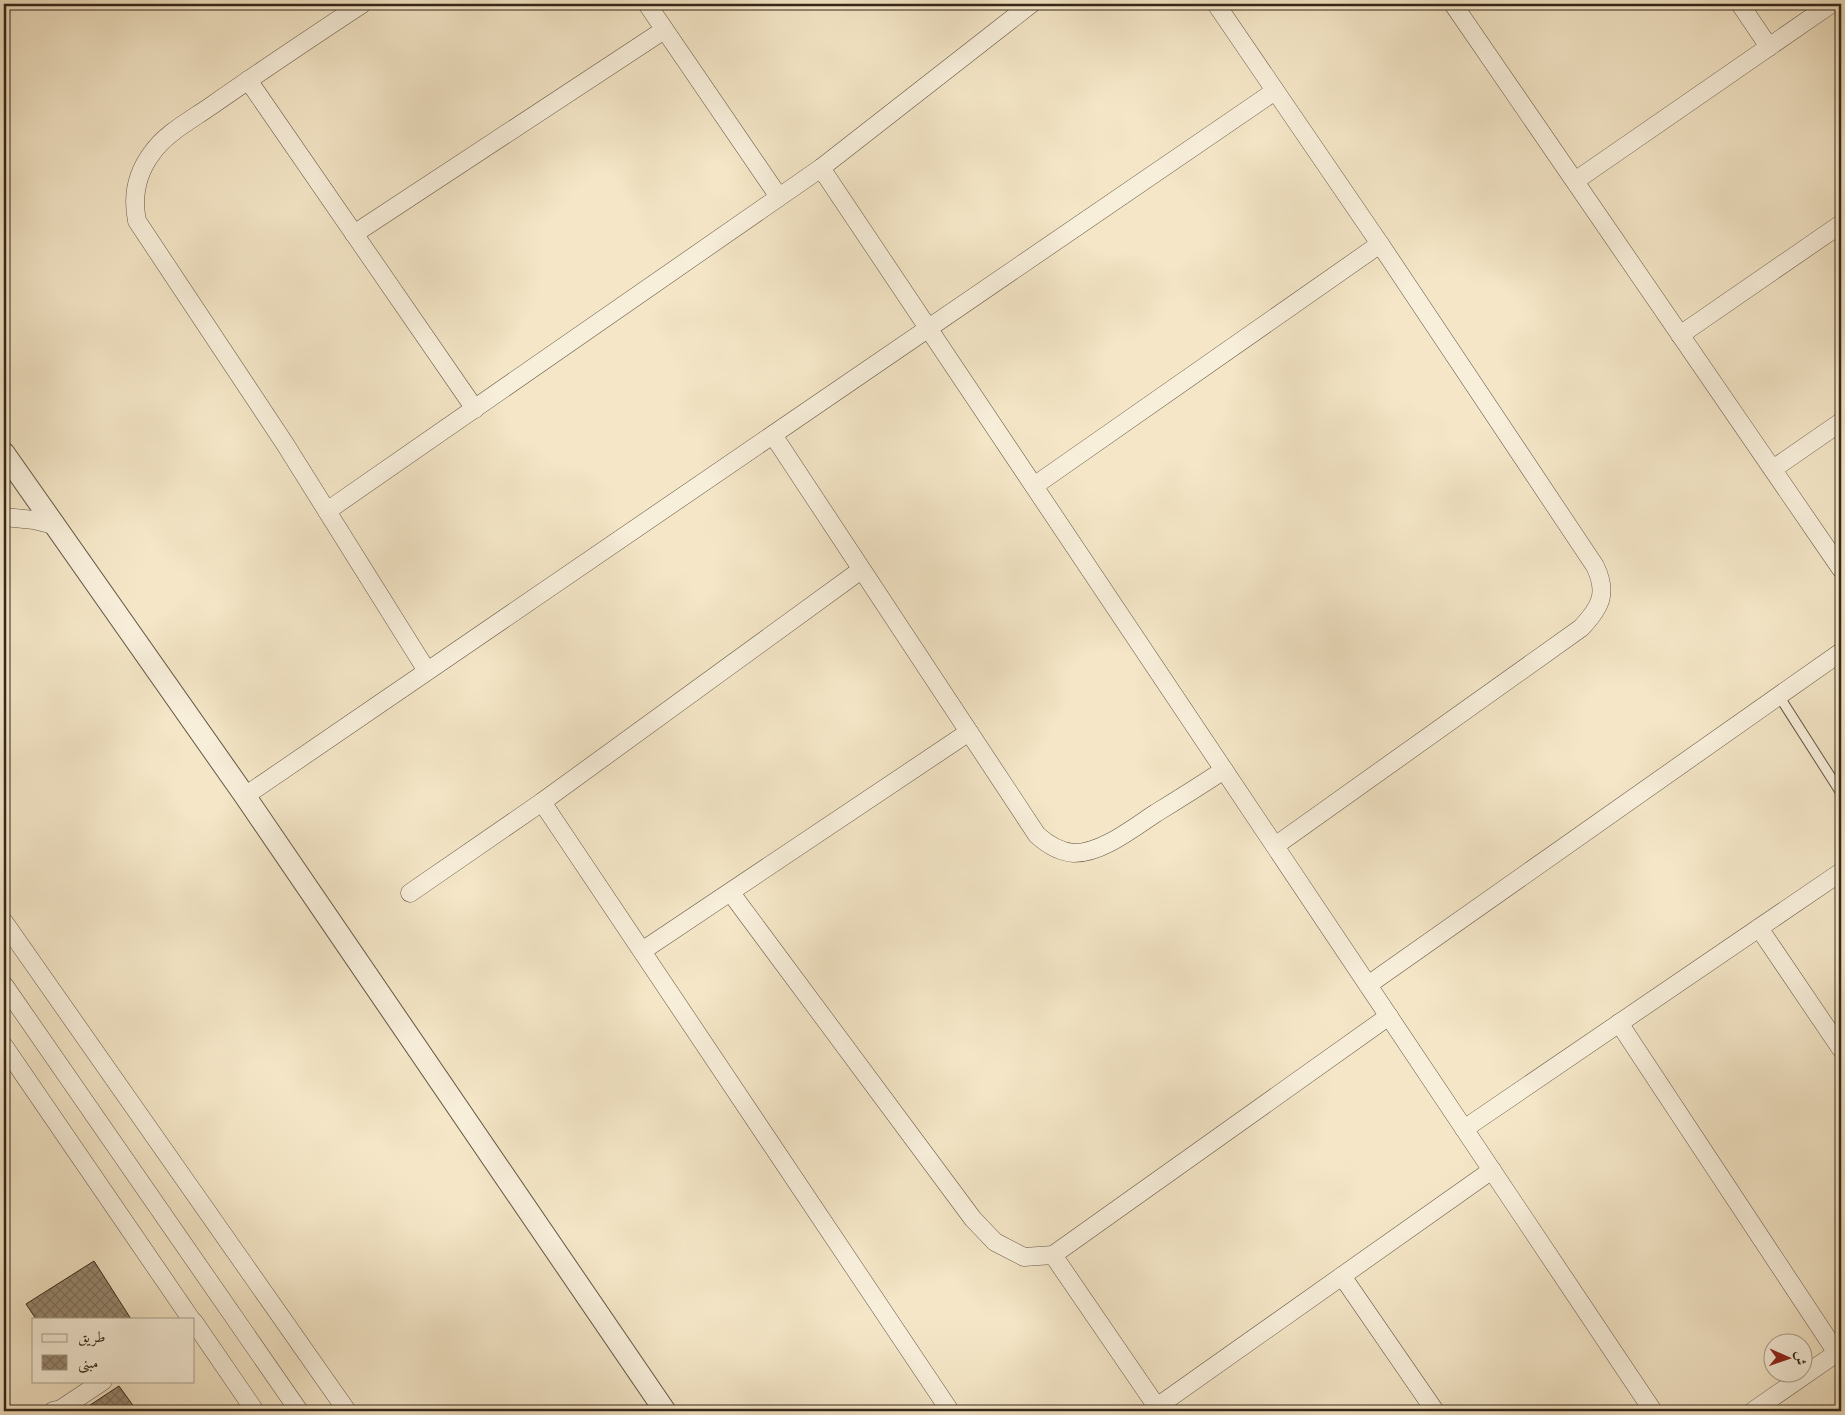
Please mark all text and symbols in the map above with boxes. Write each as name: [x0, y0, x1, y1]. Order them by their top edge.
legend: [32, 1318, 195, 1382]
text: طريق: [78, 1328, 105, 1347]
north arrow: [1762, 1332, 1812, 1382]
text: ش: [1791, 1351, 1809, 1366]
text: مبنى: [78, 1354, 98, 1374]

